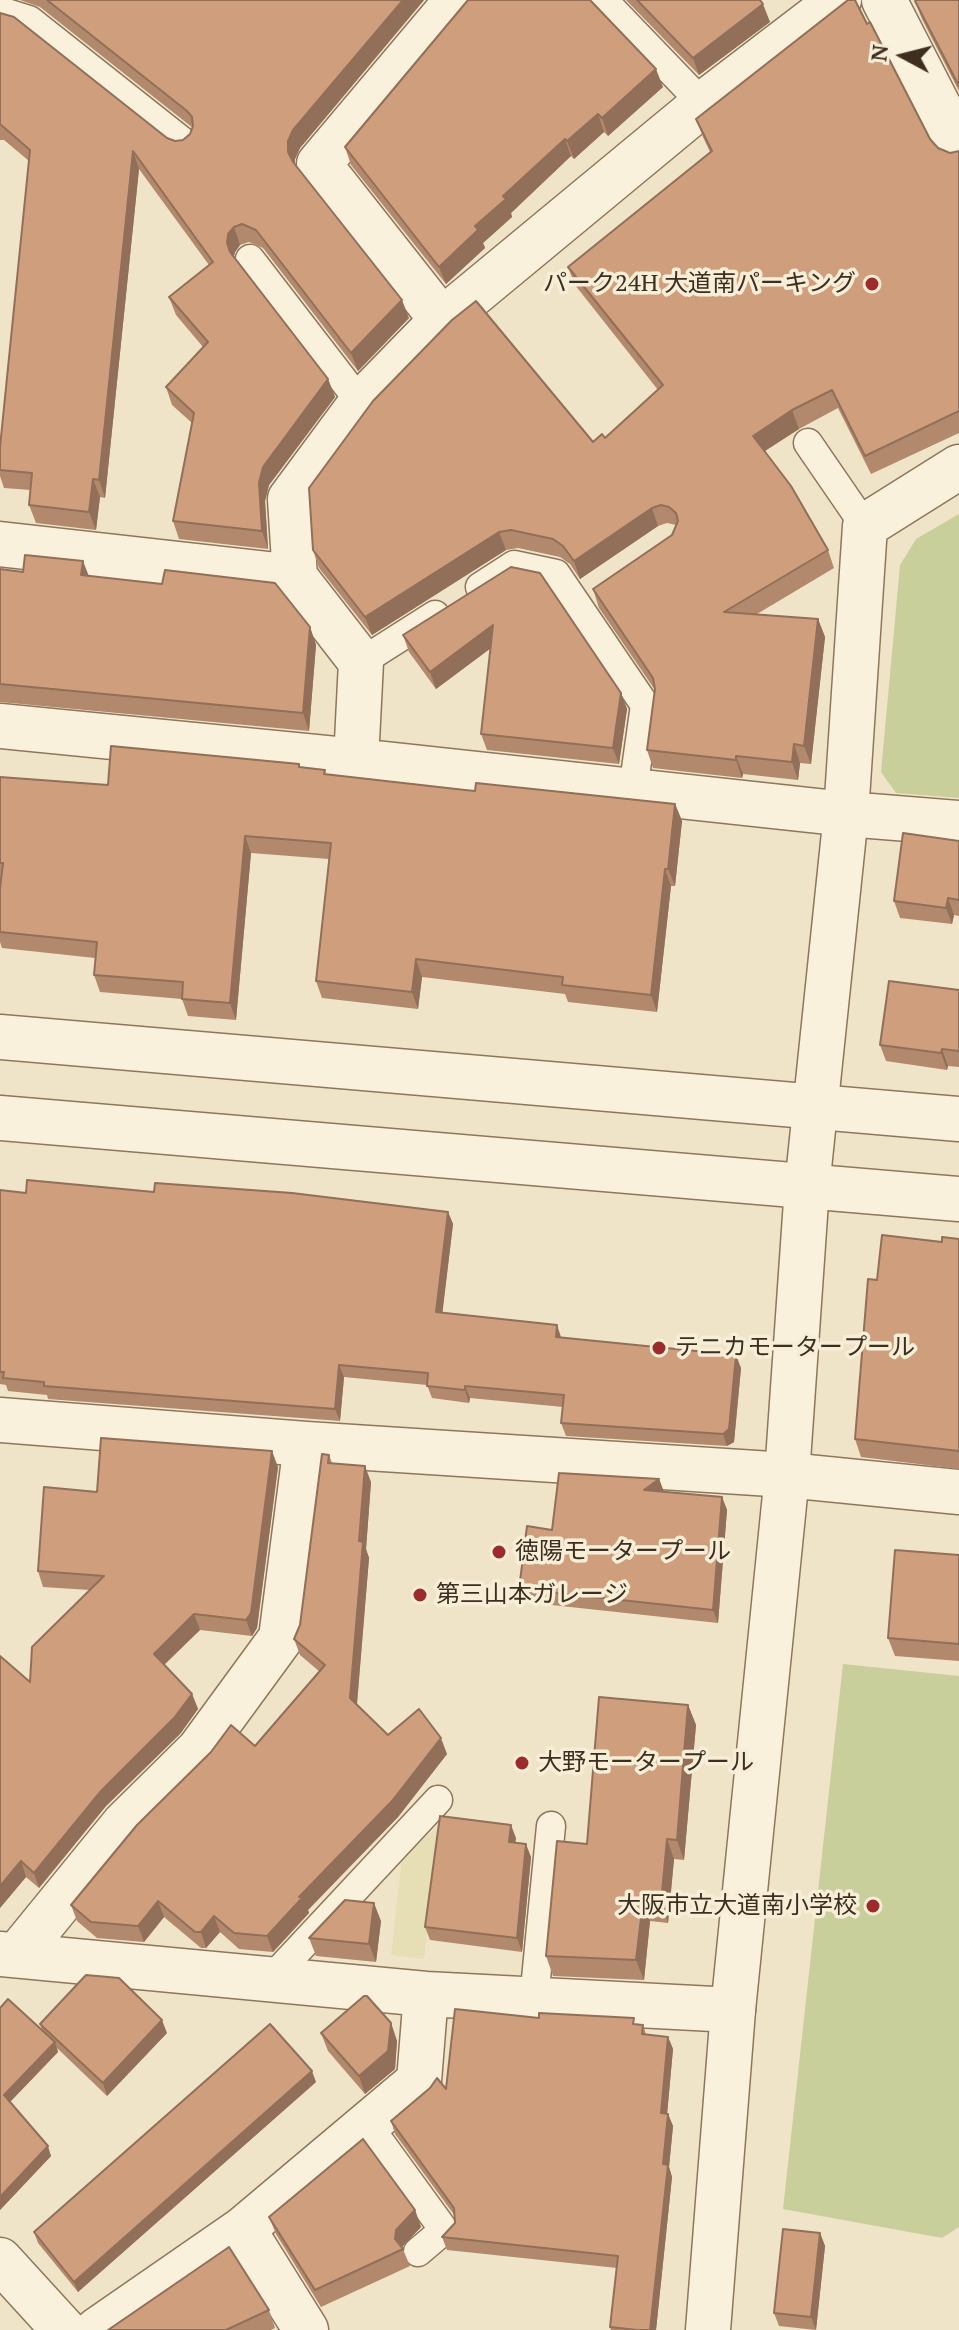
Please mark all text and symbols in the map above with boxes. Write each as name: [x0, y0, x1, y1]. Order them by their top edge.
north arrow: [863, 16, 943, 96]
text: N: [863, 43, 894, 63]
place label: パーク24H 大道南パーキング: [543, 270, 856, 298]
marker: パーク24H 大道南パーキング: [863, 275, 881, 293]
place label: テニカモータープール: [675, 1334, 915, 1362]
marker: テニカモータープール: [650, 1339, 668, 1357]
place label: 徳陽モータープール: [515, 1538, 731, 1566]
marker: 徳陽モータープール: [490, 1543, 508, 1561]
place label: 第三山本ガレージ: [436, 1581, 628, 1609]
marker: 第三山本ガレージ: [411, 1586, 429, 1604]
place label: 大野モータープール: [538, 1749, 754, 1777]
marker: 大野モータープール: [513, 1754, 531, 1772]
place label: 大阪市立大道南小学校: [617, 1892, 857, 1920]
marker: 大阪市立大道南小学校: [864, 1897, 882, 1915]

